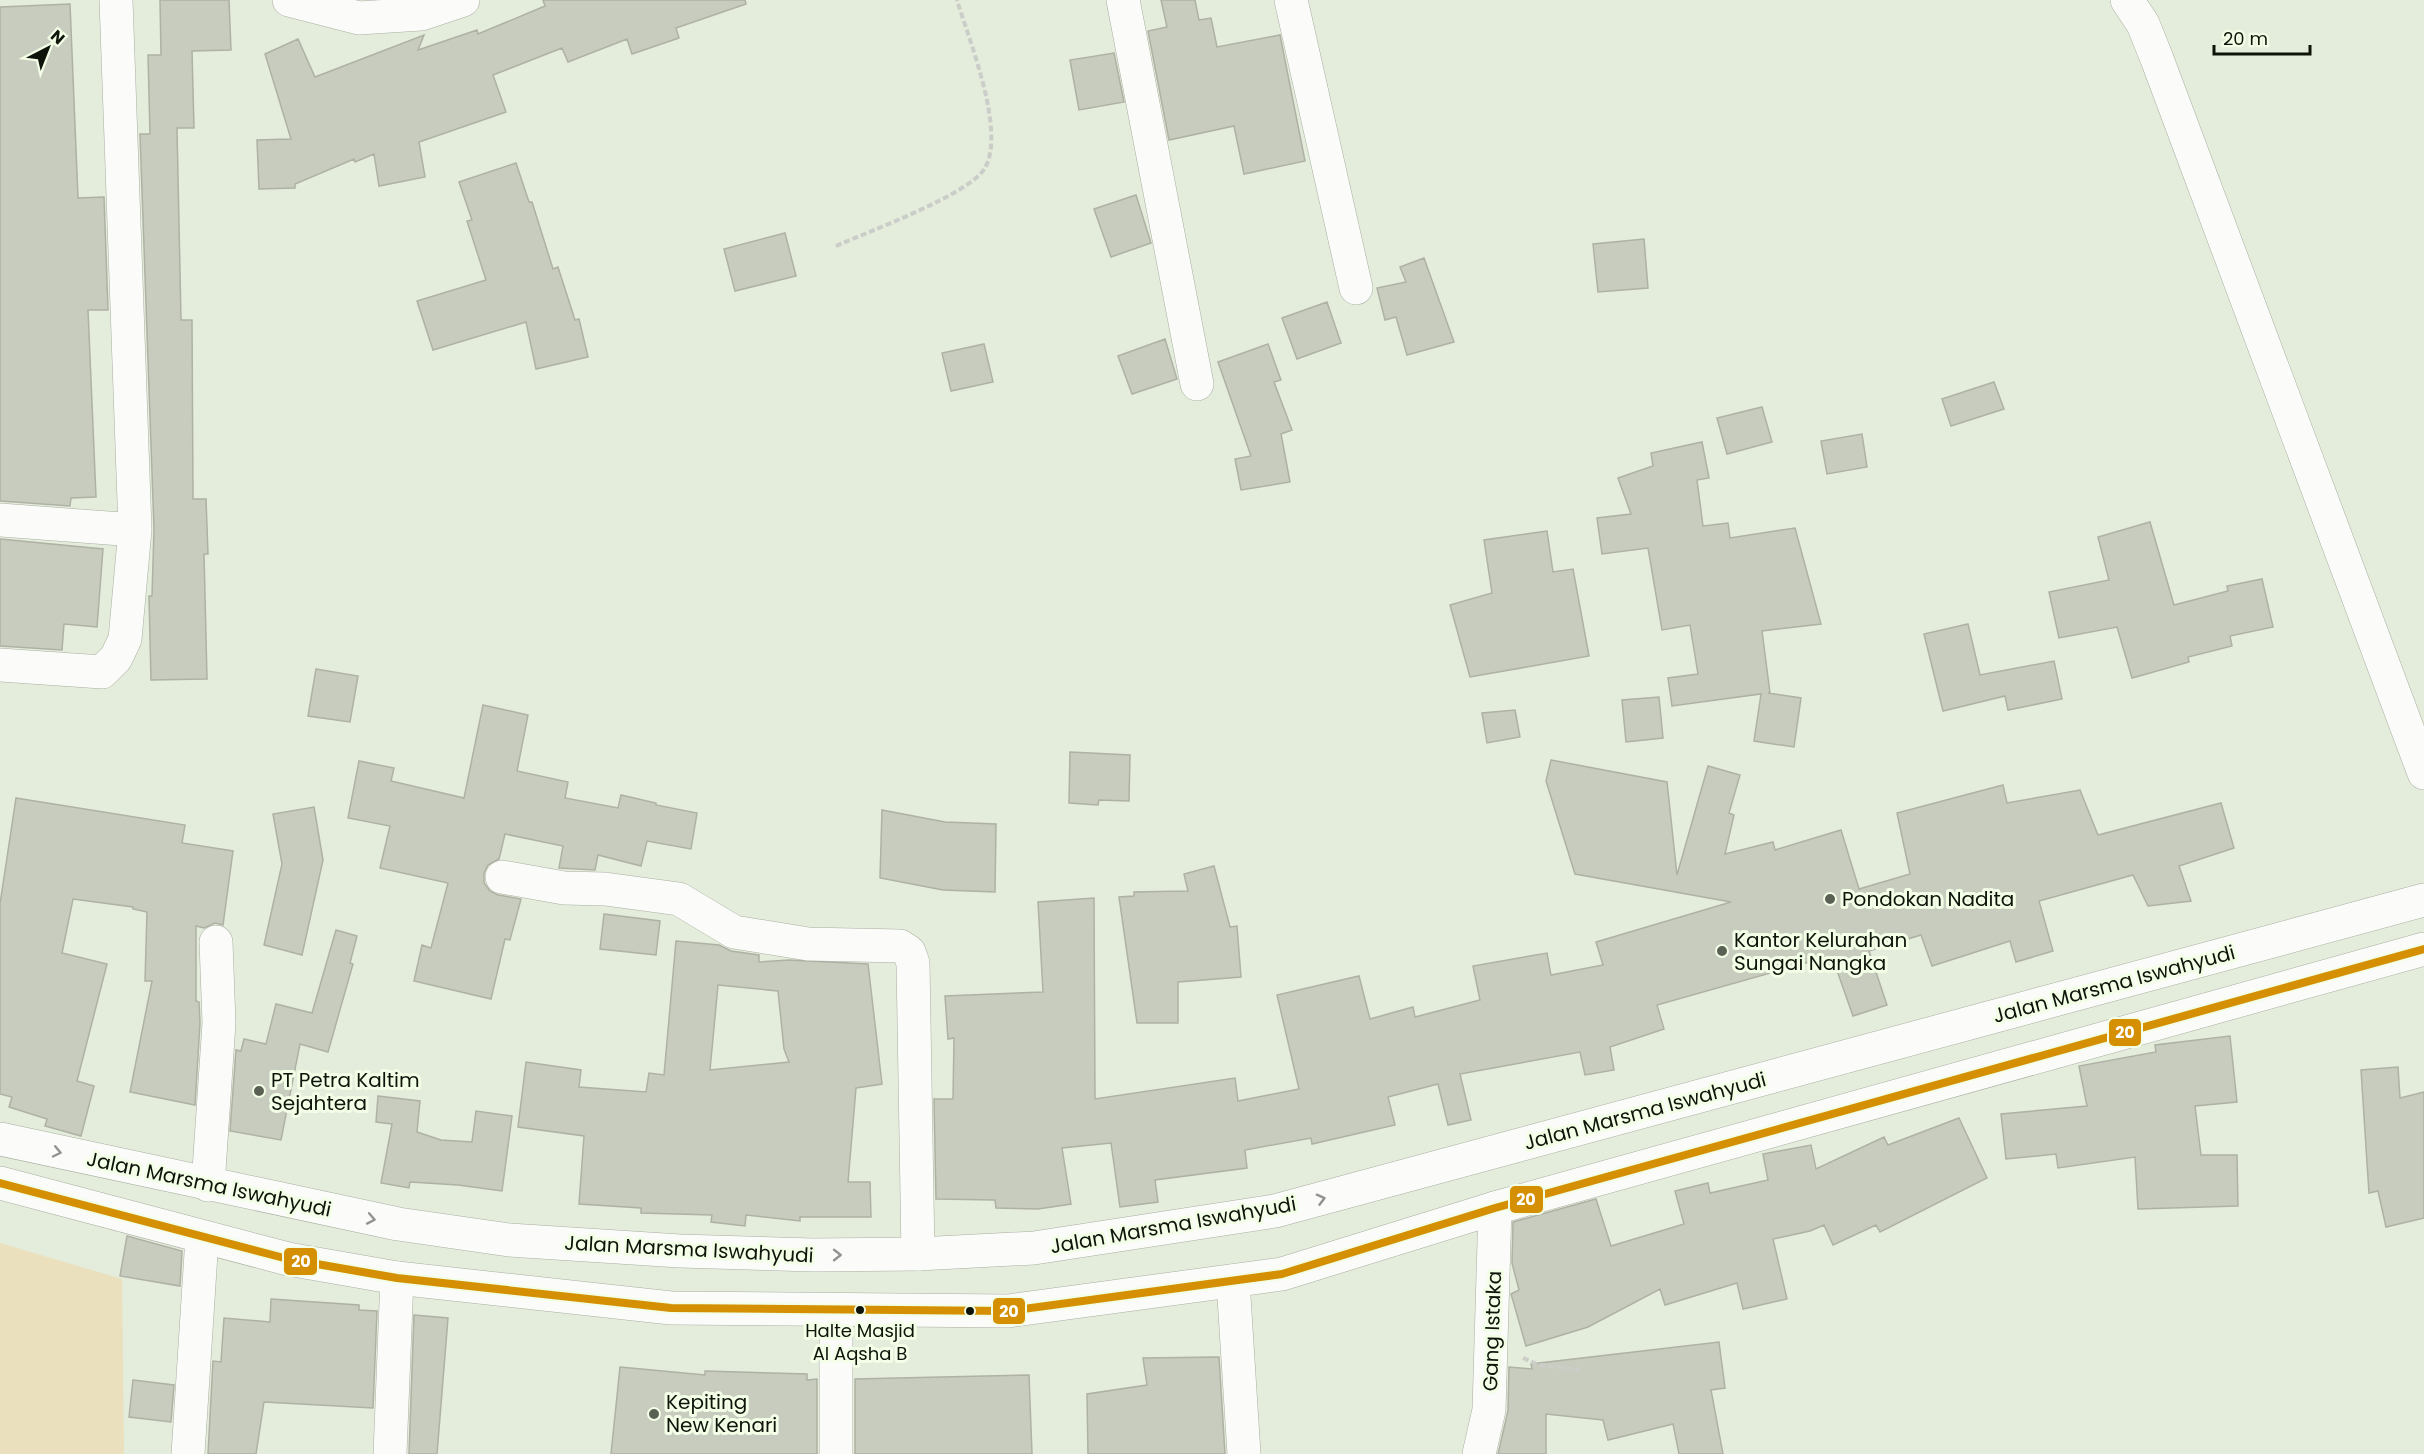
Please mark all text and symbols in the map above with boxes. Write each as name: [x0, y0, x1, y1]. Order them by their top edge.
north arrow: [18, 18, 78, 78]
scale bar: [2214, 18, 2310, 56]
text: N: [46, 25, 70, 50]
text: 20 m: [2223, 26, 2268, 51]
place label: Pondokan Nadita: [1842, 885, 2014, 913]
marker: Pondokan Nadita: [1823, 892, 1837, 906]
place label: Kantor Kelurahan Sungai Nangka: [1734, 926, 1907, 977]
street label: Jalan Marsma Iswahyudi: [1990, 938, 2238, 1030]
marker: Kantor Kelurahan Sungai Nangka: [1715, 944, 1729, 958]
line badge: 20: [2108, 1018, 2142, 1047]
text: 20: [2115, 1021, 2135, 1044]
street label: Jalan Marsma Iswahyudi: [1521, 1065, 1769, 1157]
place label: PT Petra Kaltim Sejahtera: [271, 1066, 420, 1117]
marker: PT Petra Kaltim Sejahtera: [252, 1084, 266, 1098]
one-way arrow: [52, 1144, 62, 1157]
street label: Jalan Marsma Iswahyudi: [84, 1144, 334, 1224]
line badge: 20: [1509, 1185, 1544, 1214]
text: 20: [1516, 1188, 1536, 1211]
street label: Jalan Marsma Iswahyudi: [1048, 1190, 1298, 1260]
one-way arrow: [1316, 1193, 1326, 1206]
one-way arrow: [366, 1212, 376, 1225]
street label: Jalan Marsma Iswahyudi: [564, 1228, 814, 1270]
line badge: 20: [283, 1247, 318, 1276]
one-way arrow: [832, 1249, 841, 1261]
text: 20: [291, 1250, 311, 1273]
street label: Gang Istaka: [1476, 1270, 1508, 1392]
line badge: 20: [992, 1297, 1026, 1325]
text: 20: [999, 1300, 1019, 1323]
marker: Halte Masjid Al Aqsha B: [854, 1304, 866, 1316]
unlabelled marker: [964, 1305, 976, 1317]
place label: Halte Masjid Al Aqsha B: [805, 1318, 915, 1366]
place label: Kepiting New Kenari: [666, 1388, 777, 1439]
marker: Kepiting New Kenari: [647, 1407, 661, 1421]

